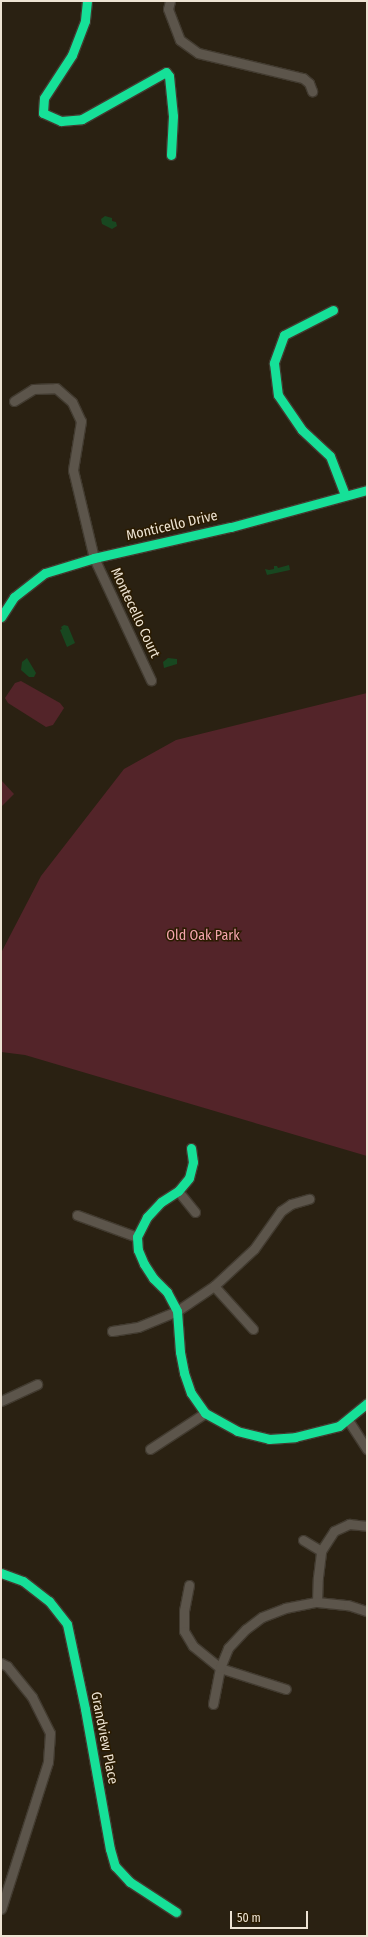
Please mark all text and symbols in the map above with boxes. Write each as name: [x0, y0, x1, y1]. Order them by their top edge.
street label: Monticello Drive: [125, 507, 219, 545]
street label: Montecello Court: [107, 565, 163, 661]
park label: Old Oak Park: [166, 928, 240, 944]
street label: Grandview Place: [87, 1690, 121, 1786]
scale bar: [232, 1903, 310, 1929]
text: 50 m: [237, 1911, 261, 1925]

